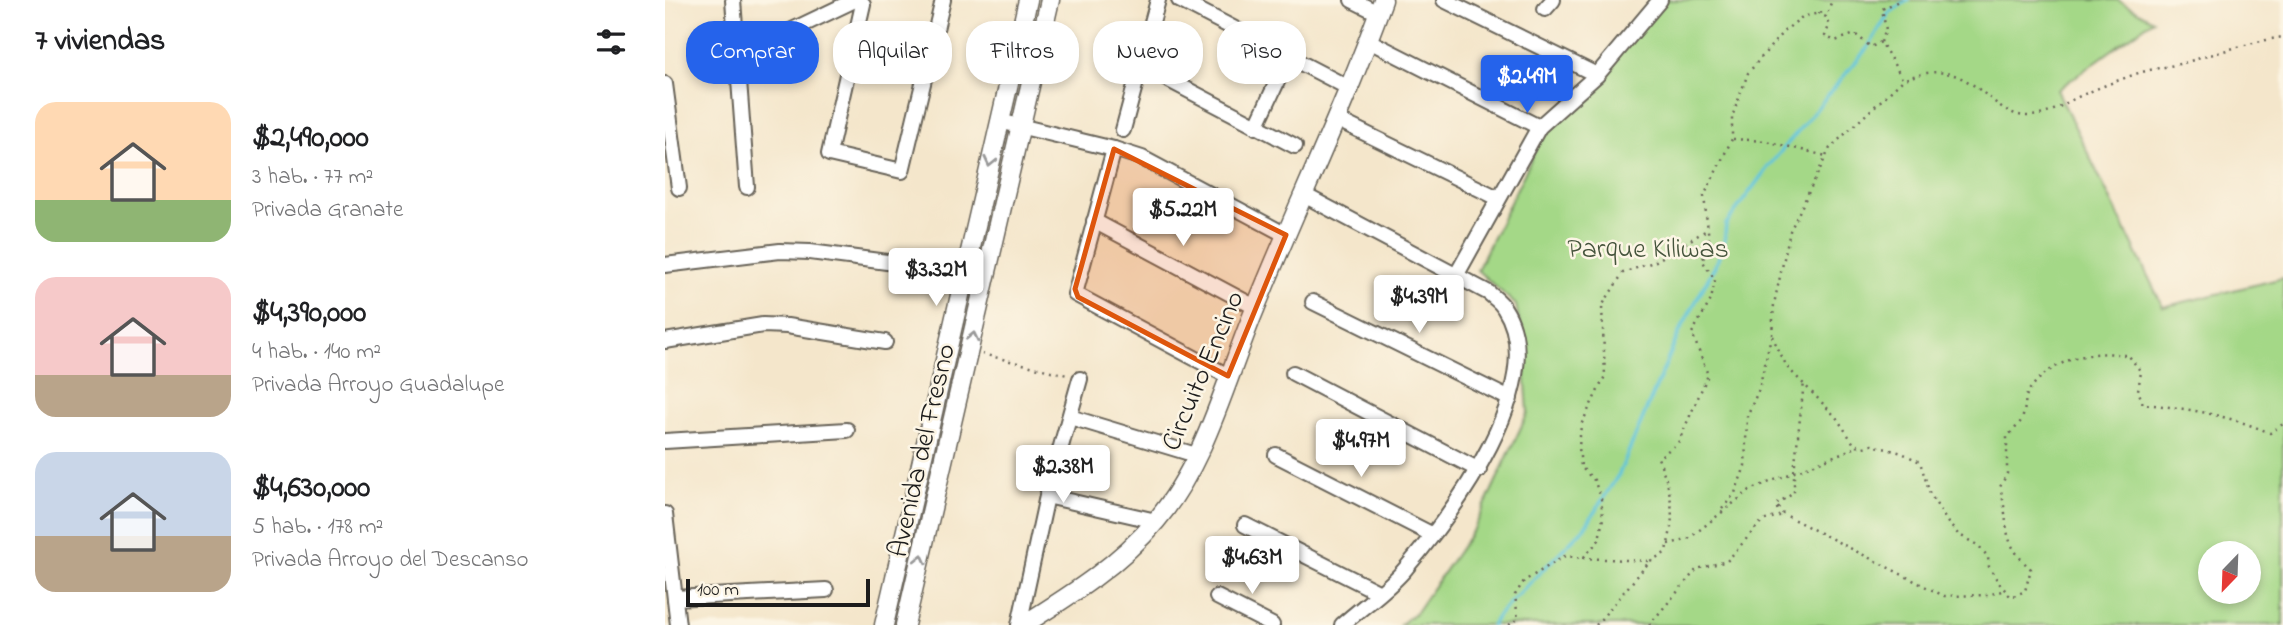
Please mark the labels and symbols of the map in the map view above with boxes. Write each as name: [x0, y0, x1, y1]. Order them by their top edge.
pin: $2.49M: [1470, 55, 1584, 115]
one-way arrow: [983, 156, 998, 168]
pin: $5.22M: [1126, 188, 1240, 248]
park label: Parque Kiliwas: [1567, 230, 1729, 271]
pin: $3.32M: [879, 248, 993, 308]
pin: $4.39M: [1362, 276, 1476, 335]
street label: Circuito Encino: [1152, 285, 1256, 458]
one-way arrow: [965, 331, 980, 343]
street label: Avenida del Fresno: [879, 340, 968, 562]
pin: $4.97M: [1304, 420, 1418, 479]
pin: $2.38M: [1006, 446, 1120, 505]
pin: $4.63M: [1195, 536, 1309, 596]
north arrow: [2198, 541, 2261, 604]
one-way arrow: [913, 553, 927, 565]
scale bar: [686, 576, 870, 608]

